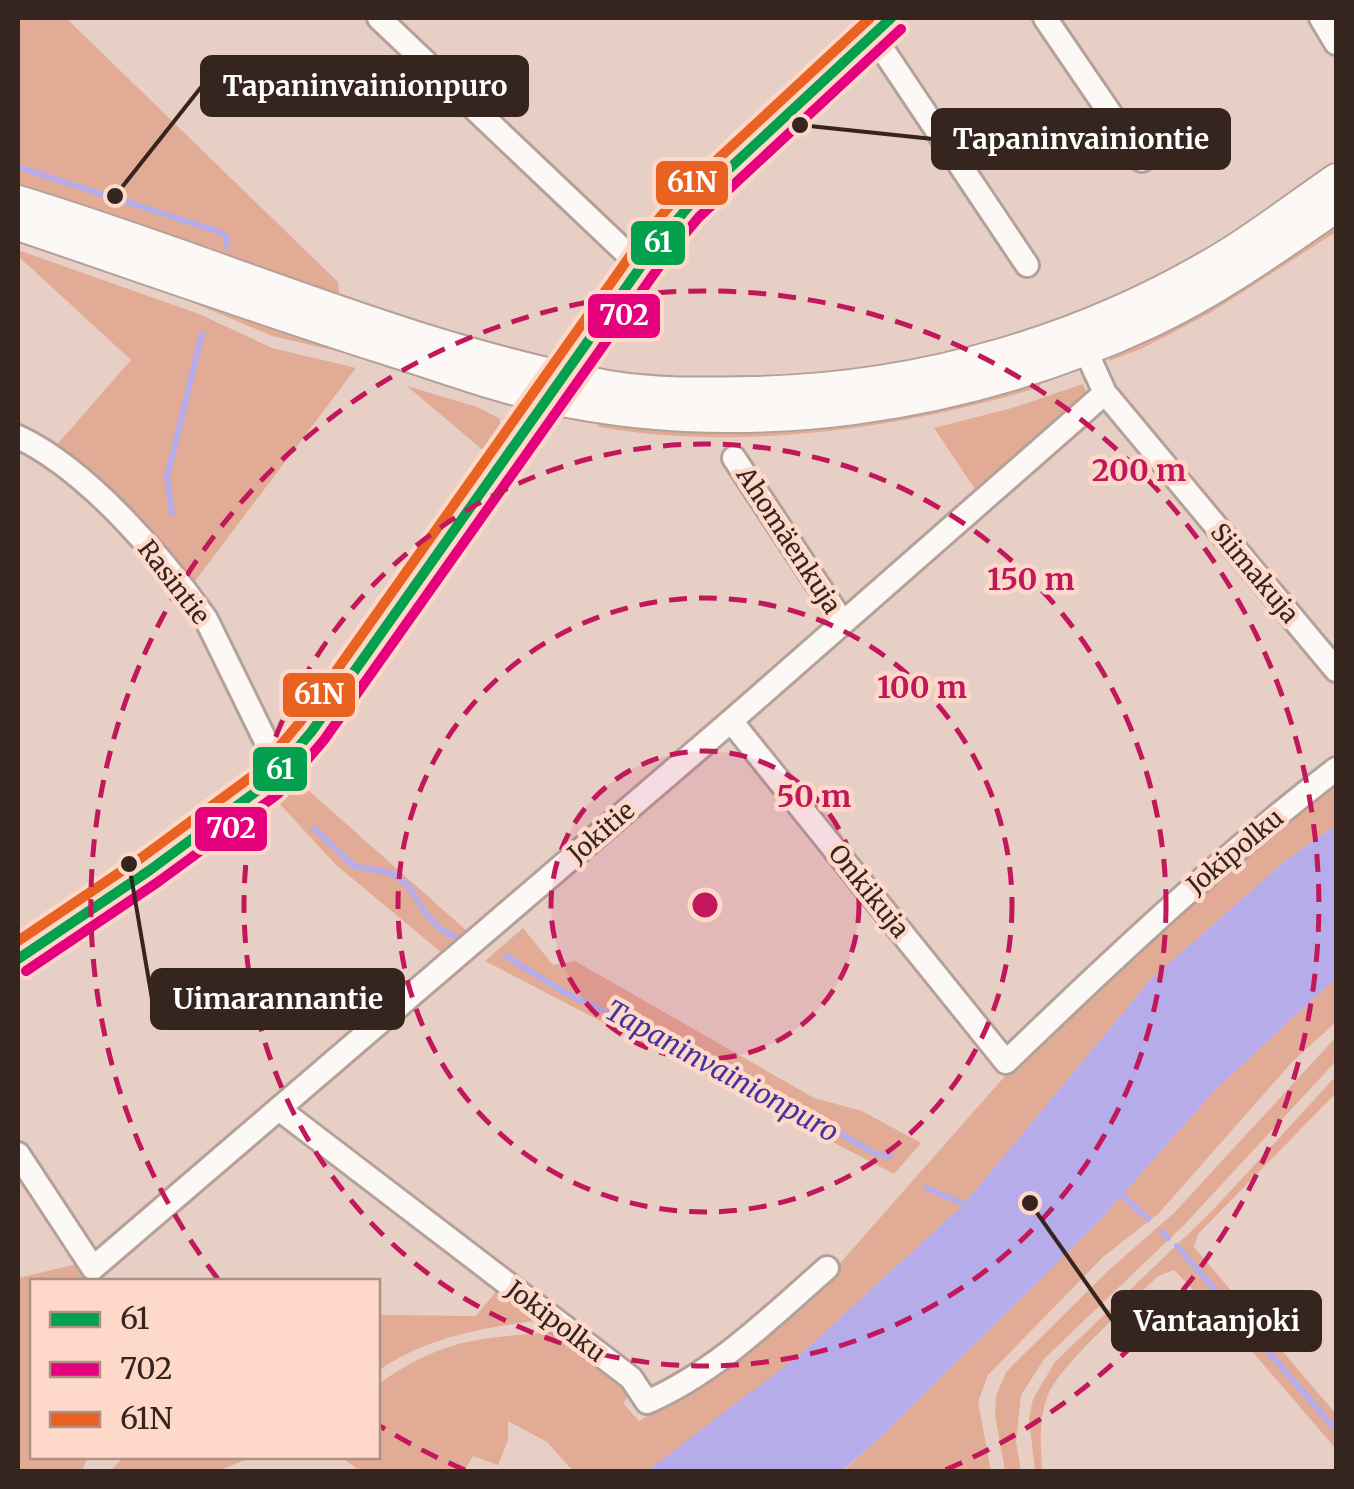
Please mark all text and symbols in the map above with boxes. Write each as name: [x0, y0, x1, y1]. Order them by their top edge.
callout: Tapaninvainionpuro: [202, 57, 527, 115]
text: Tapaninvainionpuro: [223, 68, 508, 104]
callout: Tapaninvainiontie: [933, 110, 1229, 168]
text: Tapaninvainiontie: [953, 121, 1209, 157]
line badge: 61N: [654, 159, 730, 207]
text: 61N: [667, 164, 717, 200]
line badge: 61: [629, 219, 687, 267]
text: 61: [644, 224, 672, 260]
line badge: 702: [586, 292, 662, 340]
text: 702: [599, 297, 649, 333]
text: 200 m: [1092, 451, 1186, 489]
street label: Ahomäenkuja: [729, 460, 848, 619]
street label: Siimakuja: [1204, 516, 1306, 630]
street label: Rasintie: [131, 533, 217, 631]
text: 150 m: [987, 560, 1075, 598]
text: 100 m: [877, 668, 967, 706]
line badge: 61N: [281, 671, 357, 719]
text: 61N: [294, 676, 344, 712]
line badge: 61: [251, 745, 309, 793]
text: 61: [266, 751, 294, 787]
text: 50 m: [777, 777, 851, 815]
street label: Jokitie: [560, 794, 641, 870]
street label: Jokipolku: [1179, 801, 1290, 901]
line badge: 702: [193, 805, 269, 853]
text: 702: [206, 810, 256, 846]
street label: Onkikuja: [822, 838, 916, 944]
centre of rings: [687, 887, 723, 923]
callout: Uimarannantie: [152, 970, 403, 1028]
text: Uimarannantie: [173, 981, 383, 1017]
water label: Tapaninvainionpuro: [599, 992, 845, 1150]
street label: Jokipolku: [499, 1273, 612, 1369]
legend: [30, 1279, 380, 1459]
callout: Vantaanjoki: [1113, 1292, 1320, 1350]
text: 61: [120, 1299, 150, 1337]
text: Vantaanjoki: [1133, 1303, 1300, 1339]
text: 702: [120, 1349, 173, 1387]
text: 61N: [120, 1399, 173, 1437]

